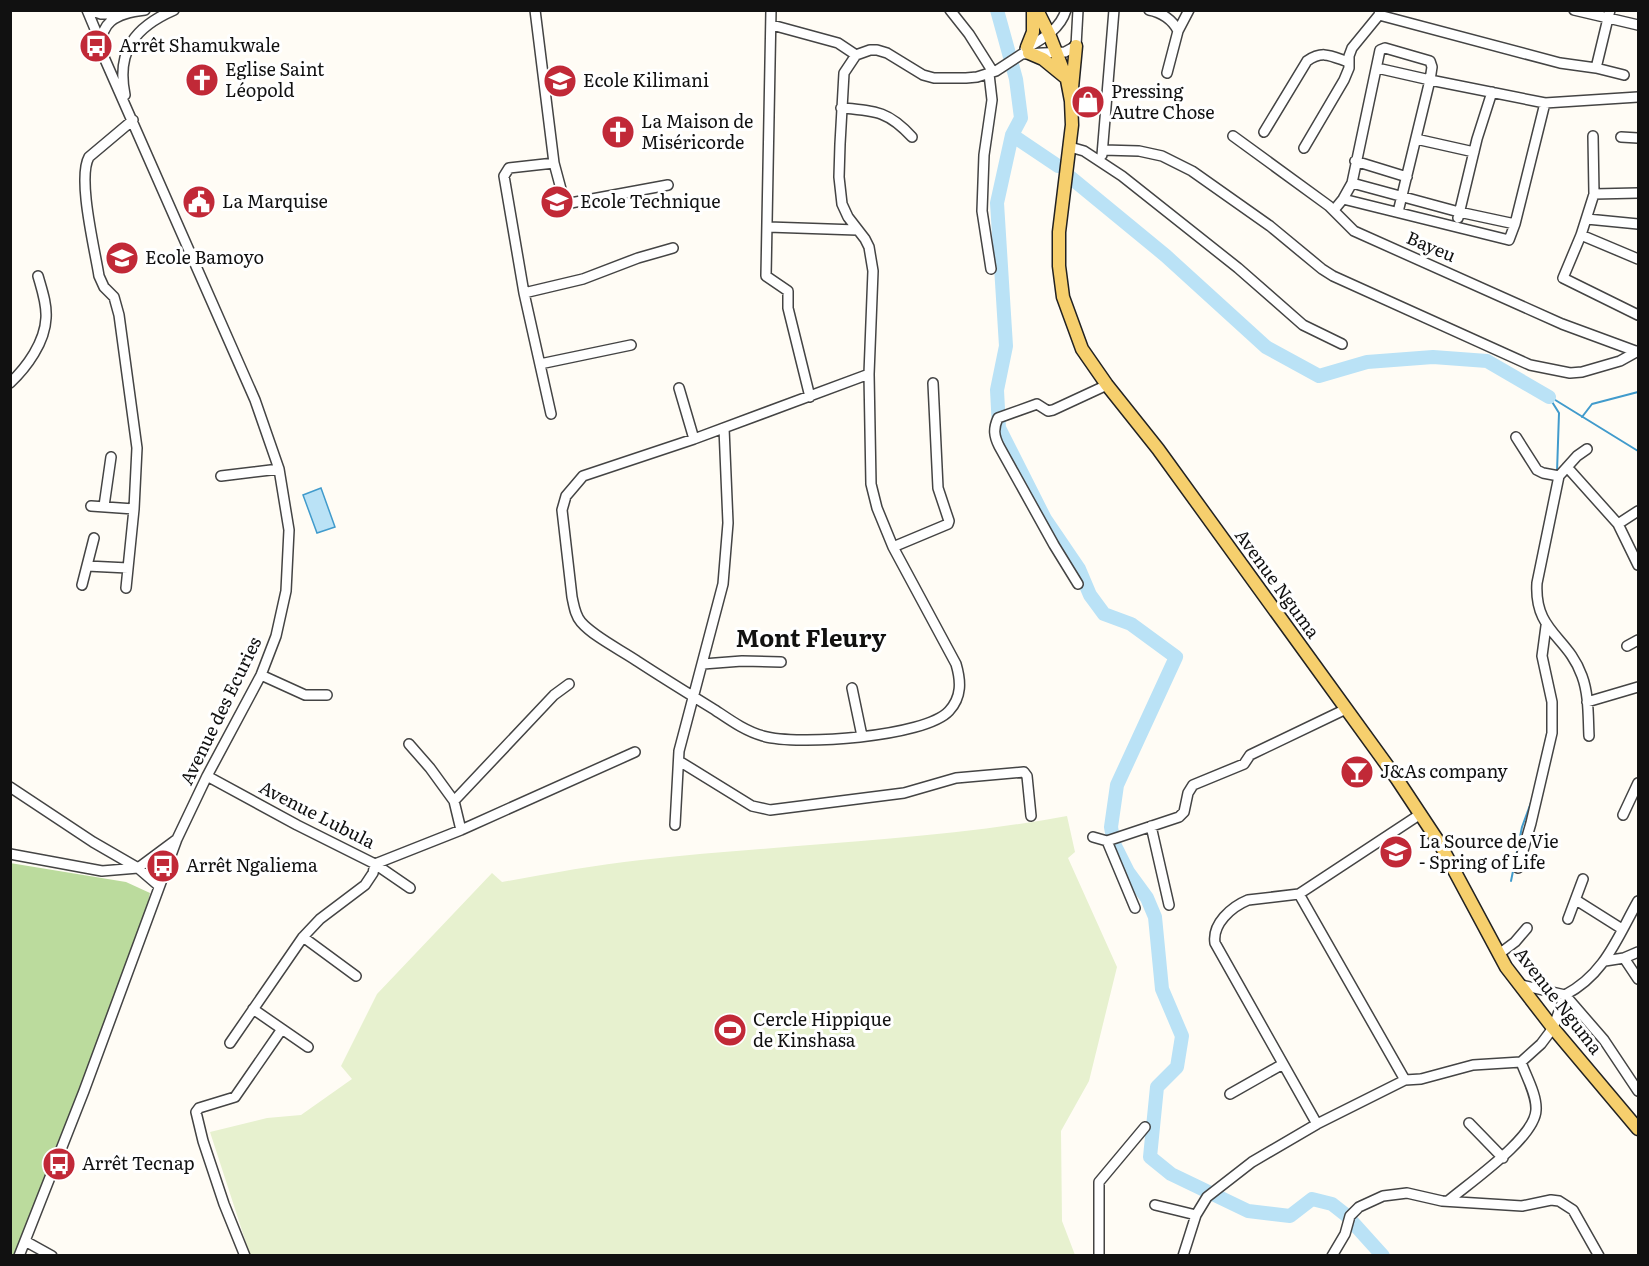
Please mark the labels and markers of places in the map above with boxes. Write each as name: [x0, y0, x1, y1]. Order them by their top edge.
bus stop icon: Arrêt Shamukwale: [78, 28, 114, 64]
place label: Arrêt Shamukwale: [119, 31, 280, 58]
place label: Eglise Saint Léopold: [225, 55, 325, 103]
church icon: Eglise Saint Léopold: [184, 62, 220, 98]
school or university icon: Ecole Kilimani: [542, 63, 578, 99]
place label: Ecole Kilimani: [583, 66, 709, 93]
place label: Pressing Autre Chose: [1111, 77, 1215, 125]
shop icon: Pressing Autre Chose: [1070, 84, 1106, 120]
place label: La Maison de Miséricorde: [641, 107, 753, 155]
church icon: La Maison de Miséricorde: [600, 114, 636, 150]
public building icon: La Marquise: [181, 184, 217, 220]
school or university icon: Ecole Technique: [539, 184, 575, 220]
place label: La Marquise: [222, 187, 328, 214]
place label: Ecole Technique: [580, 187, 721, 214]
school or university icon: Ecole Bamoyo: [104, 240, 140, 276]
place label: Ecole Bamoyo: [145, 243, 264, 270]
bar icon: J&As company: [1339, 754, 1375, 790]
place label: J&As company: [1380, 757, 1508, 784]
place label: La Source de Vie - Spring of Life: [1419, 827, 1559, 875]
school or university icon: La Source de Vie - Spring of Life: [1378, 834, 1414, 870]
bus stop icon: Arrêt Ngaliema: [145, 848, 181, 884]
place label: Arrêt Ngaliema: [186, 851, 318, 878]
place label: Cercle Hippique de Kinshasa: [753, 1005, 891, 1053]
sports icon: Cercle Hippique de Kinshasa: [712, 1012, 748, 1048]
bus stop icon: Arrêt Tecnap: [41, 1146, 77, 1182]
place label: Arrêt Tecnap: [82, 1149, 195, 1176]

